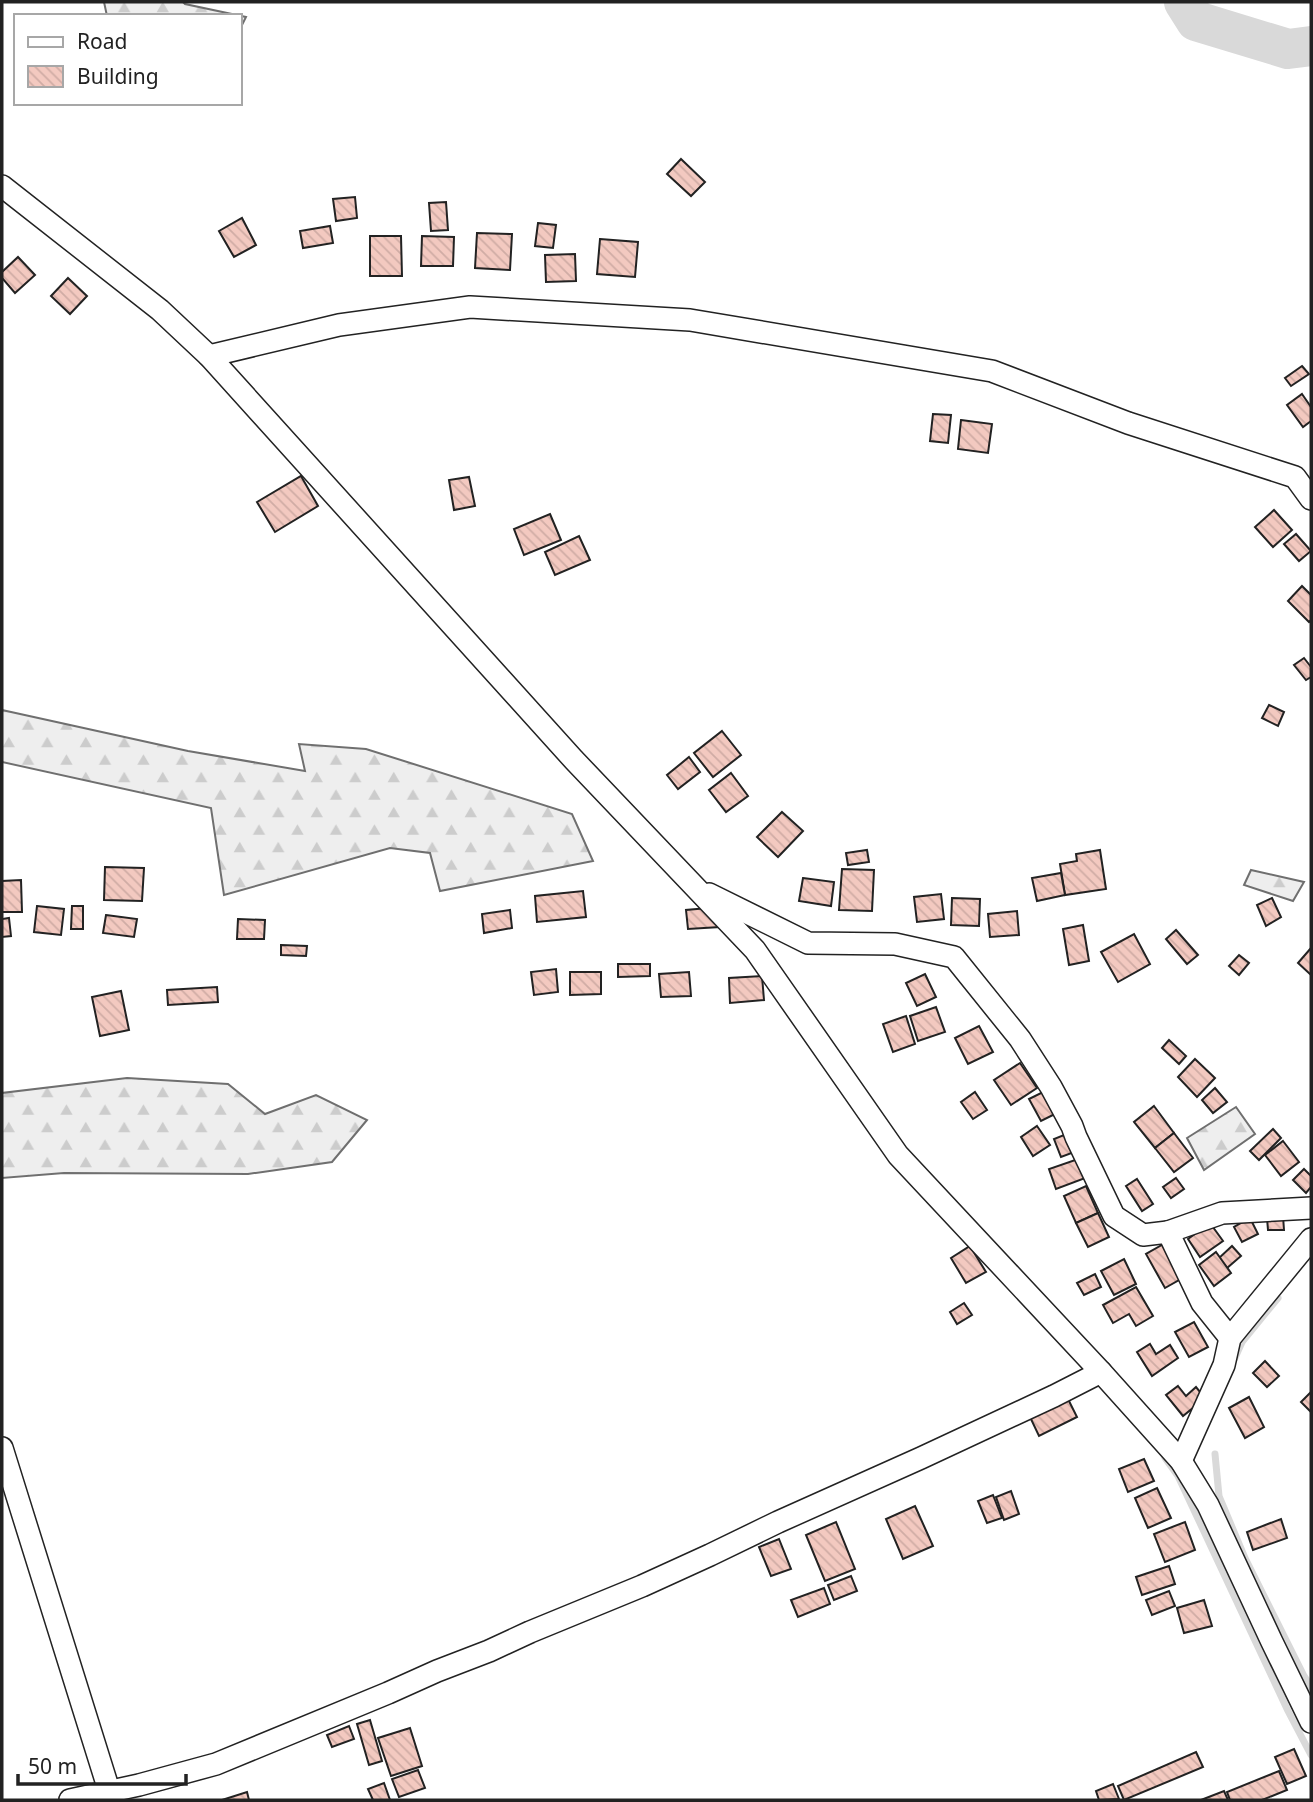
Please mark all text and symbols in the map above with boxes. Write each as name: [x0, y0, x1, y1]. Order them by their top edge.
legend: [14, 14, 242, 105]
text: Road: [77, 27, 127, 55]
text: Building: [77, 62, 159, 90]
scale bar: [18, 1742, 186, 1786]
text: 50 m: [28, 1752, 77, 1780]

